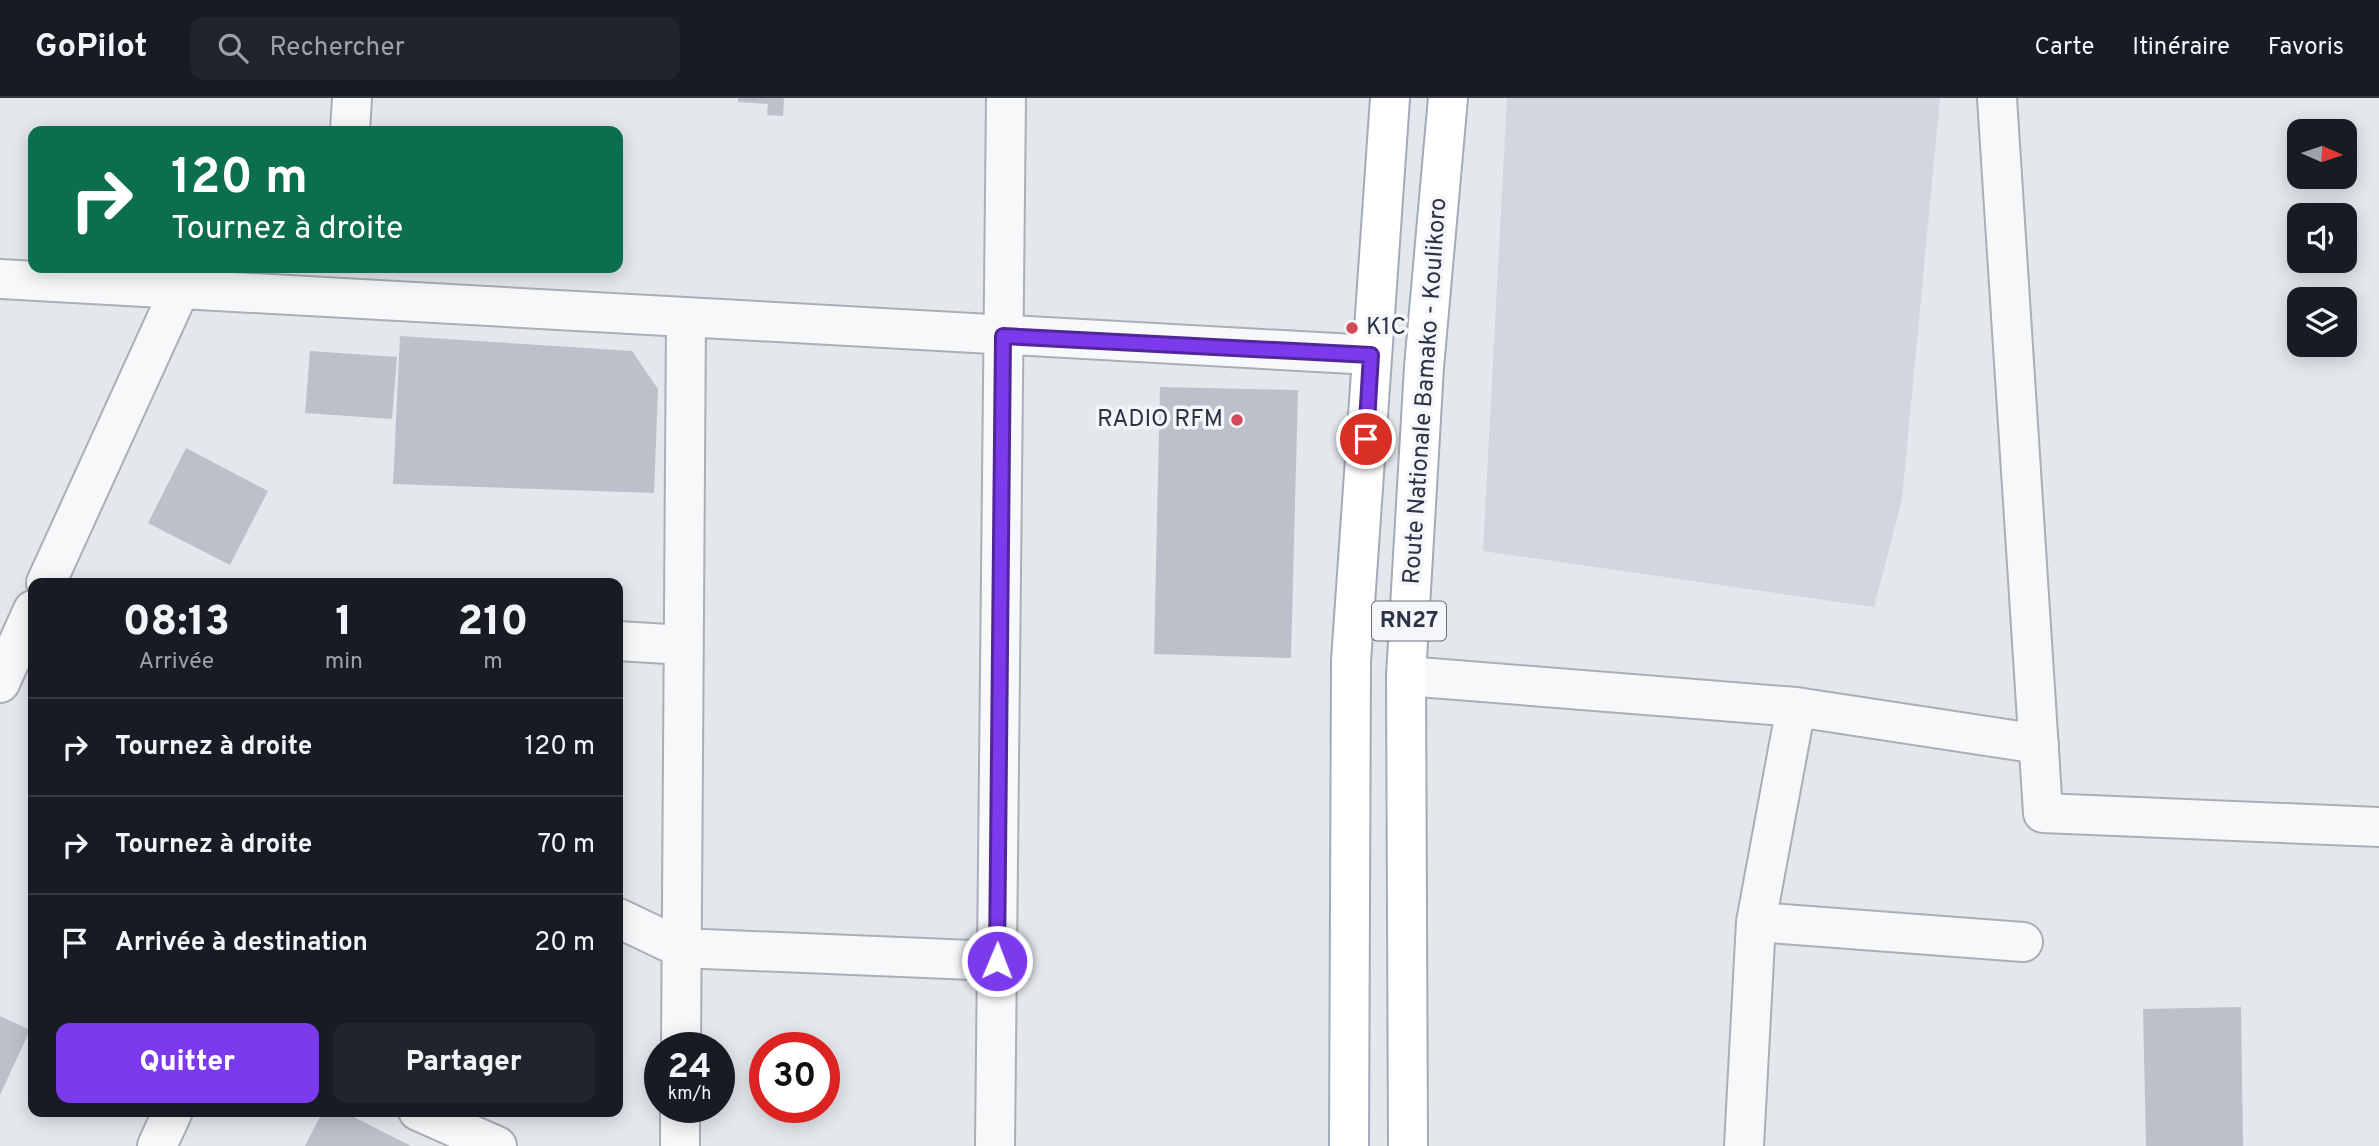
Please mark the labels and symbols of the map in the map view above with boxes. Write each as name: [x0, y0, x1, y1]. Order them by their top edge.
north arrow: [2287, 119, 2357, 189]
street label: Route Nationale Bamako - Koulikoro: [1398, 197, 1454, 585]
place label: K1C: [1366, 313, 1406, 343]
marker: K1C: [1344, 320, 1360, 336]
place label: RADIO RFM: [1097, 405, 1223, 435]
pin: [1336, 409, 1396, 469]
marker: RADIO RFM: [1229, 412, 1245, 428]
road number: RN27: [1372, 601, 1446, 640]
position arrow: [960, 924, 1034, 998]
speed limit sign: 30: [749, 1032, 840, 1123]

